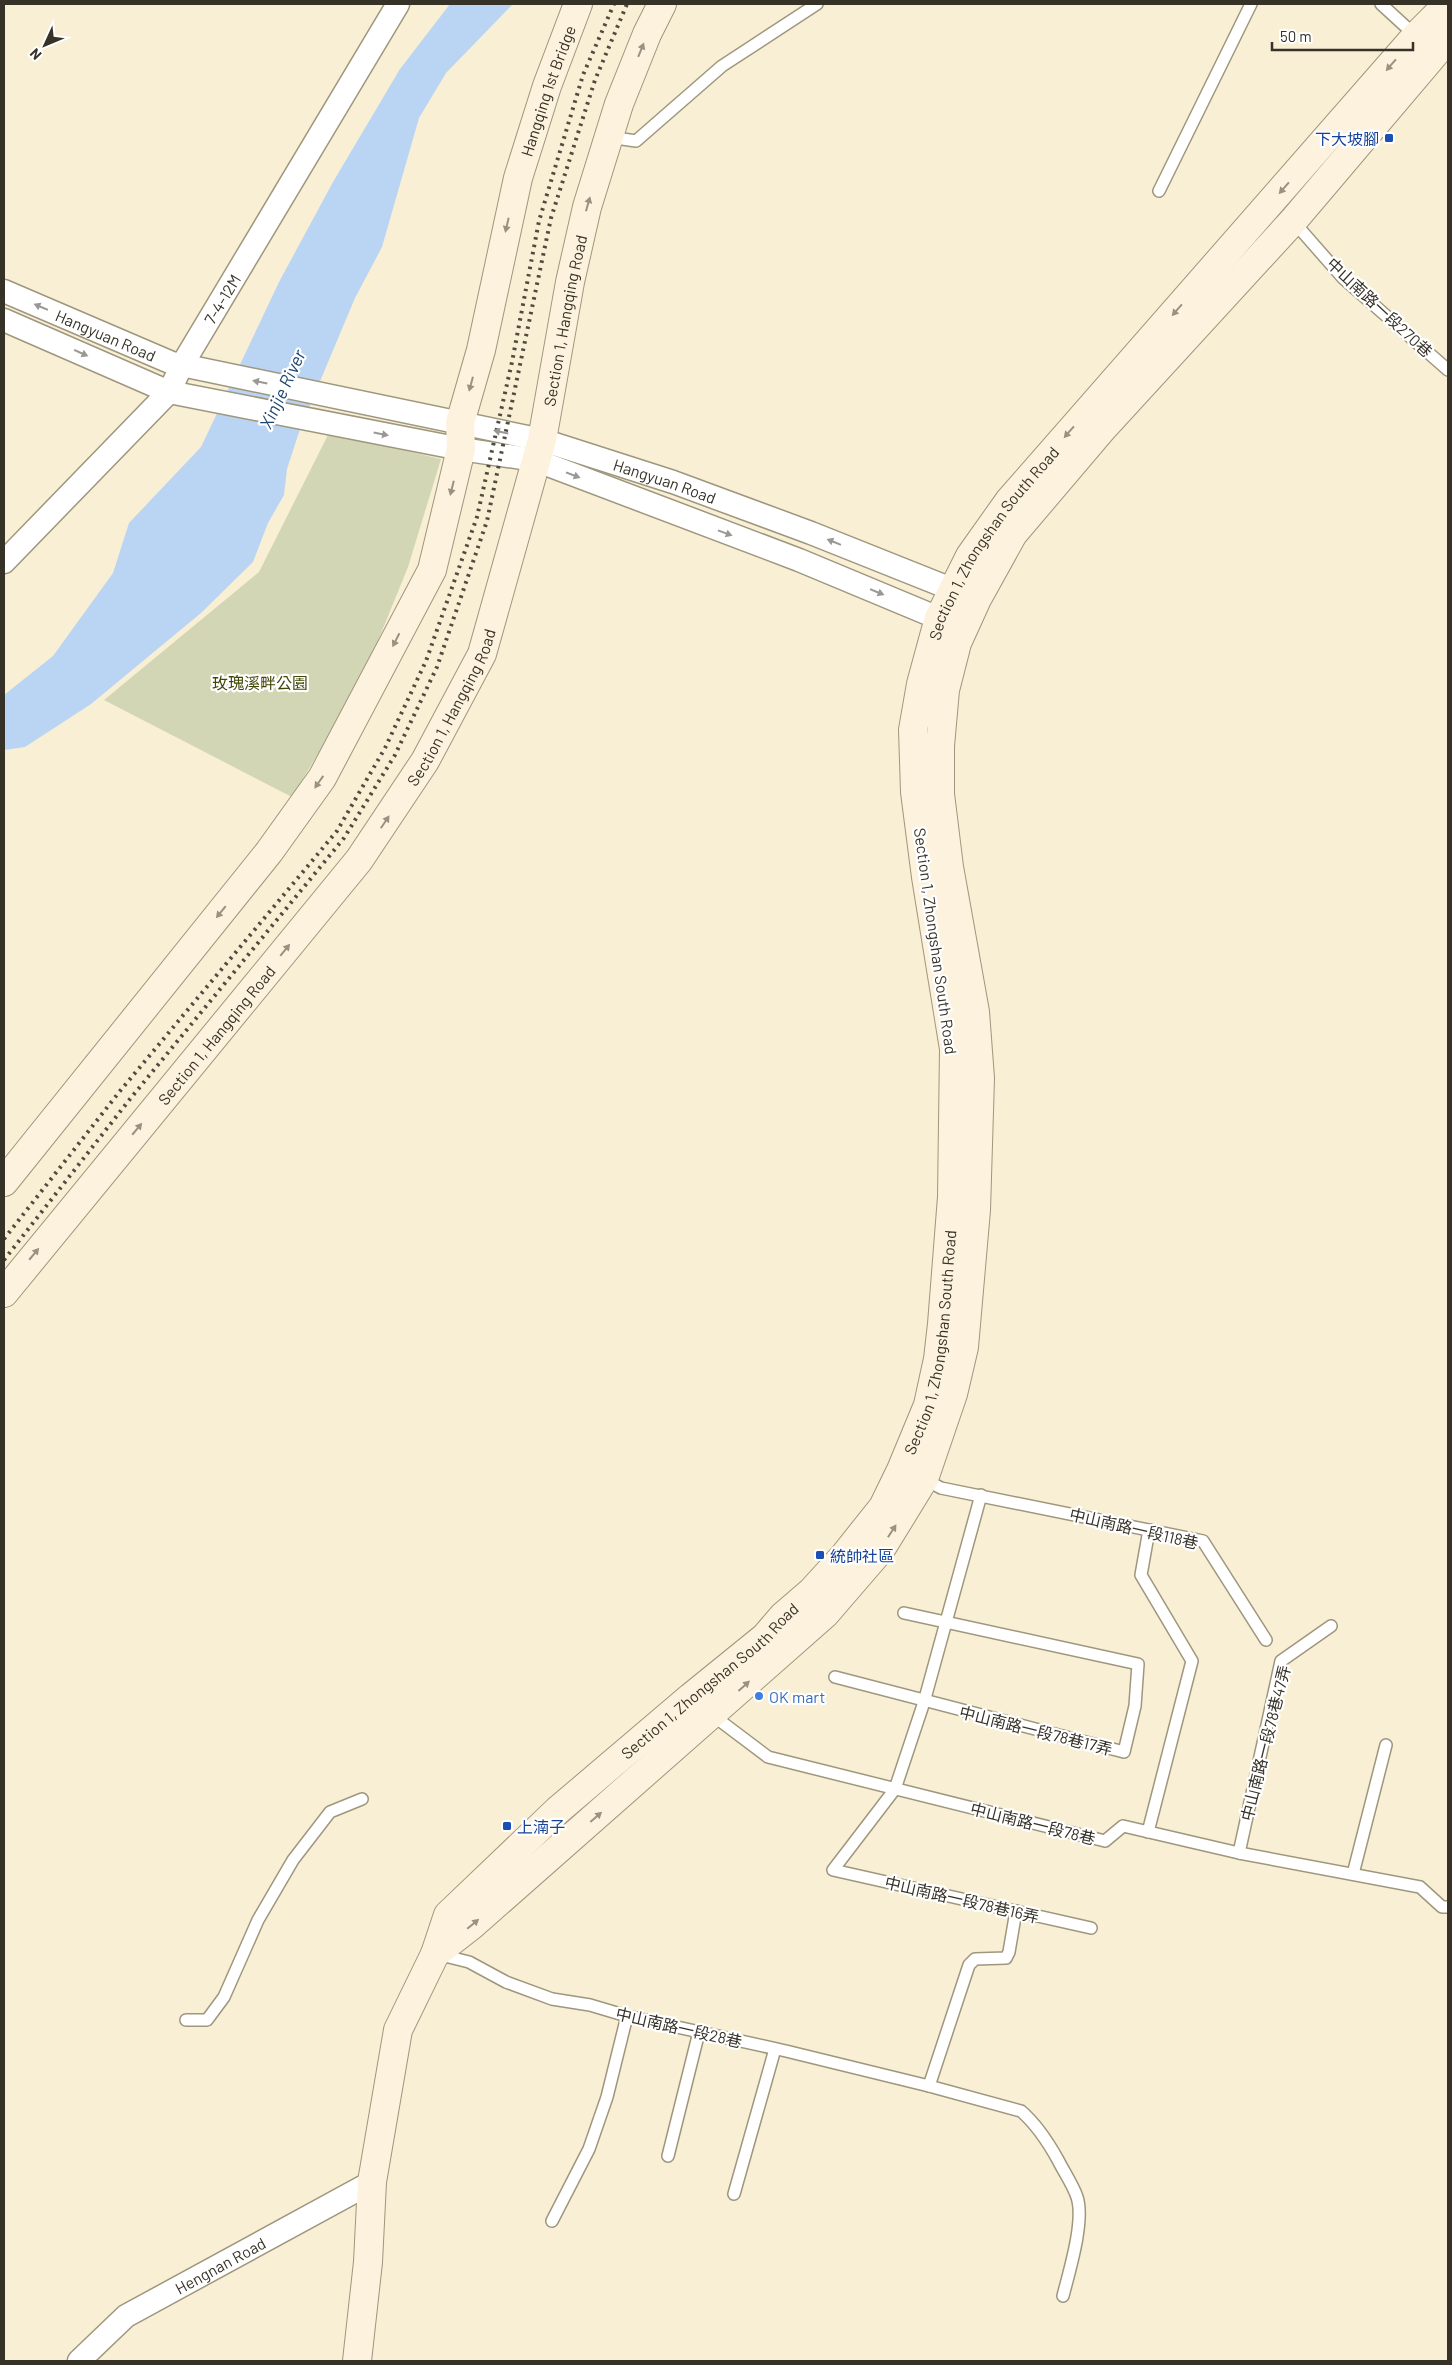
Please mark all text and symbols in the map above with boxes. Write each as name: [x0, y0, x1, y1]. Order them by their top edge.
north arrow: [20, 20, 70, 70]
scale bar: [1272, 20, 1413, 52]
street label: Hangqing 1st Bridge: [516, 22, 579, 158]
text: 50 m: [1280, 27, 1312, 45]
one-way arrow: [637, 42, 645, 57]
text: N: [26, 45, 45, 64]
one-way arrow: [1385, 59, 1397, 71]
place label: 下大坡腳: [1315, 129, 1379, 148]
marker: 下大坡腳: [1383, 132, 1395, 144]
one-way arrow: [1278, 181, 1289, 194]
one-way arrow: [585, 196, 593, 211]
one-way arrow: [503, 218, 511, 233]
street label: Section 1, Hangqing Road: [539, 233, 590, 408]
street label: 中山南路一段270巷: [1323, 253, 1437, 361]
street label: 7-4-12M: [199, 270, 244, 327]
one-way arrow: [33, 302, 48, 310]
one-way arrow: [1171, 303, 1182, 316]
street label: Hangyuan Road: [53, 305, 159, 365]
water label: Xinjie River: [254, 345, 310, 432]
one-way arrow: [73, 350, 88, 358]
one-way arrow: [467, 376, 475, 391]
one-way arrow: [252, 377, 268, 385]
one-way arrow: [1064, 425, 1075, 438]
one-way arrow: [493, 427, 509, 435]
one-way arrow: [373, 430, 389, 438]
street label: Section 1, Zhongshan South Road: [924, 442, 1062, 642]
street label: Hangyuan Road: [611, 454, 719, 507]
one-way arrow: [566, 471, 581, 479]
one-way arrow: [448, 481, 456, 496]
one-way arrow: [718, 529, 732, 537]
one-way arrow: [826, 538, 841, 546]
one-way arrow: [869, 589, 884, 596]
street label: Section 1, Hangqing Road: [402, 626, 498, 789]
one-way arrow: [392, 632, 400, 647]
park label: 玫瑰溪畔公園: [212, 673, 308, 692]
one-way arrow: [314, 776, 324, 789]
one-way arrow: [380, 815, 390, 828]
street label: Section 1, Zhongshan South Road: [911, 826, 961, 1056]
one-way arrow: [215, 905, 226, 918]
one-way arrow: [280, 944, 291, 957]
street label: Section 1, Hangqing Road: [153, 961, 278, 1108]
one-way arrow: [132, 1123, 143, 1136]
street label: Section 1, Zhongshan South Road: [899, 1229, 959, 1457]
one-way arrow: [28, 1248, 39, 1261]
street label: 中山南路一段118巷: [1068, 1504, 1200, 1552]
one-way arrow: [887, 1525, 897, 1538]
place label: 統帥社區: [830, 1546, 894, 1565]
marker: 統帥社區: [814, 1549, 826, 1561]
street label: Section 1, Zhongshan South Road: [617, 1598, 802, 1762]
street label: 中山南路一段78巷47弄: [1236, 1663, 1294, 1823]
one-way arrow: [738, 1680, 750, 1692]
place label: OK mart: [769, 1687, 825, 1706]
marker: OK mart: [753, 1690, 765, 1702]
street label: 中山南路一段78巷17弄: [957, 1702, 1115, 1758]
street label: 中山南路一段78巷: [969, 1798, 1097, 1848]
one-way arrow: [589, 1811, 602, 1822]
place label: 上湳子: [517, 1817, 565, 1836]
marker: 上湳子: [501, 1820, 513, 1832]
street label: 中山南路一段78巷16弄: [883, 1872, 1041, 1926]
one-way arrow: [467, 1918, 480, 1929]
street label: 中山南路一段28巷: [614, 2003, 744, 2051]
street label: Hengnan Road: [171, 2233, 268, 2297]

